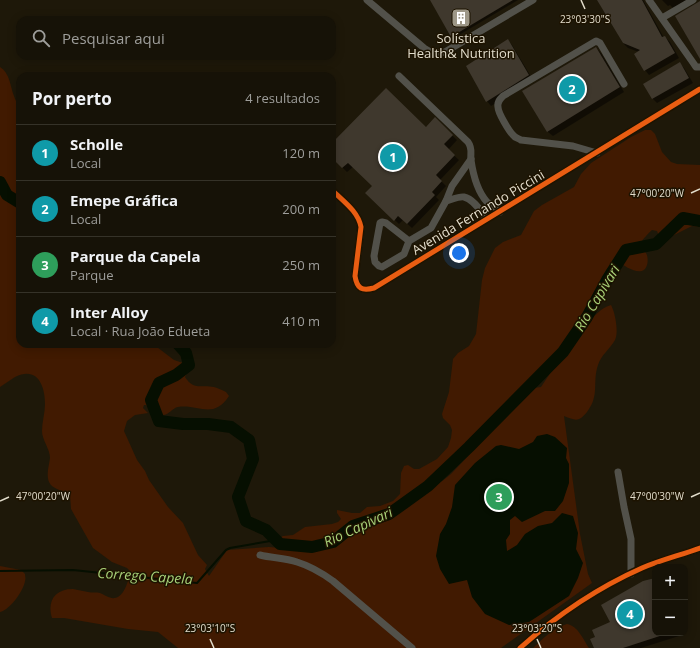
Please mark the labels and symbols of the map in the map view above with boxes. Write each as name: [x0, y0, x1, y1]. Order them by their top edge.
building icon: Solística Health& Nutrition: [450, 7, 472, 29]
text: 23°03'30"S: [560, 12, 610, 26]
place label: Solística Health& Nutrition: [407, 29, 515, 62]
pin: 2: [559, 74, 585, 104]
pin: 1: [380, 142, 406, 172]
street label: Avenida Fernando Piccini: [408, 165, 548, 259]
text: 47°00'20"W: [630, 186, 685, 200]
your location: [449, 243, 469, 263]
water label: Rio Capivari: [569, 261, 624, 334]
pin: 3: [486, 482, 512, 512]
text: 47°00'20"W: [16, 489, 71, 503]
text: 47°00'30"W: [630, 489, 685, 503]
water label: Rio Capivari: [320, 502, 396, 551]
water label: Corrego Capela: [97, 563, 193, 588]
pin: 4: [617, 599, 643, 629]
text: 23°03'10"S: [185, 621, 235, 635]
text: 23°03'20"S: [512, 621, 562, 635]

